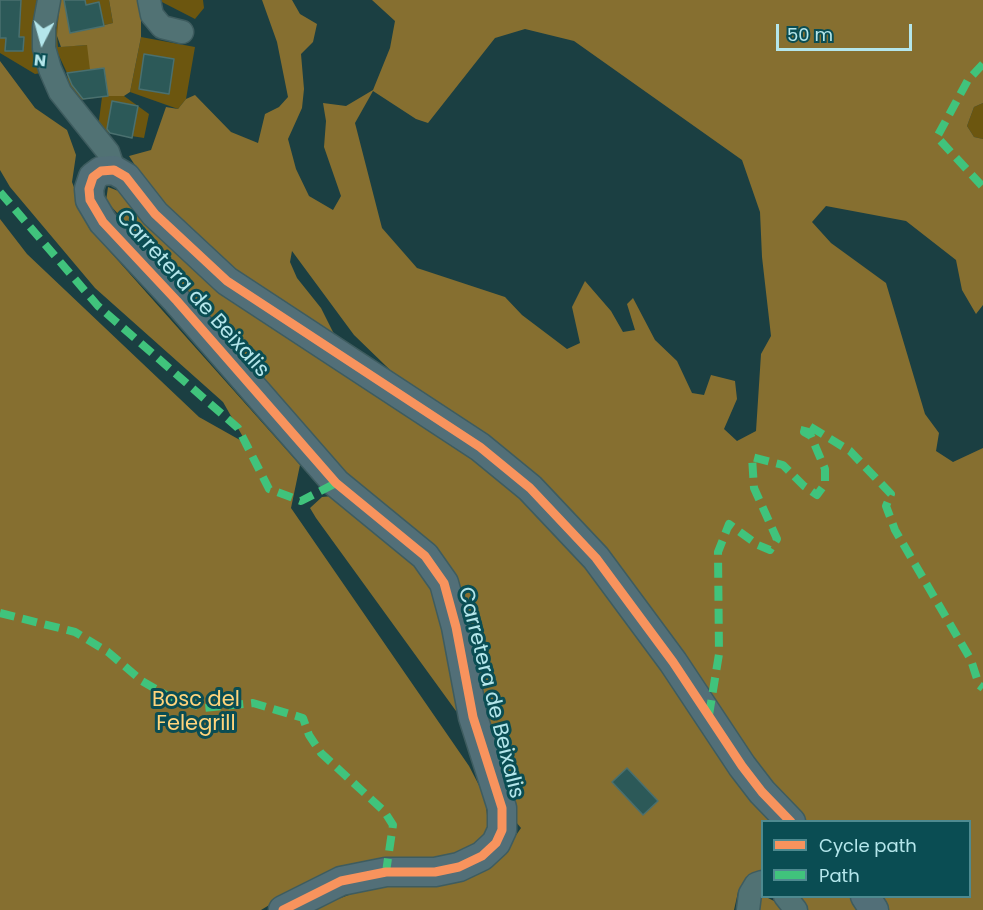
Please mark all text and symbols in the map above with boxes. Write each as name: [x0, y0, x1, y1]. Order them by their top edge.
north arrow: [12, 12, 72, 72]
scale bar: [779, 12, 916, 50]
text: 50 m: [787, 22, 833, 47]
text: N: [33, 48, 47, 72]
street label: Carretera de Beixalis: [110, 205, 274, 383]
street label: Carretera de Beixalis: [452, 585, 528, 801]
park label: Bosc del Felegrill: [152, 688, 240, 738]
legend: [761, 820, 971, 898]
text: Cycle path: [819, 833, 917, 858]
text: Path: [819, 863, 860, 888]

